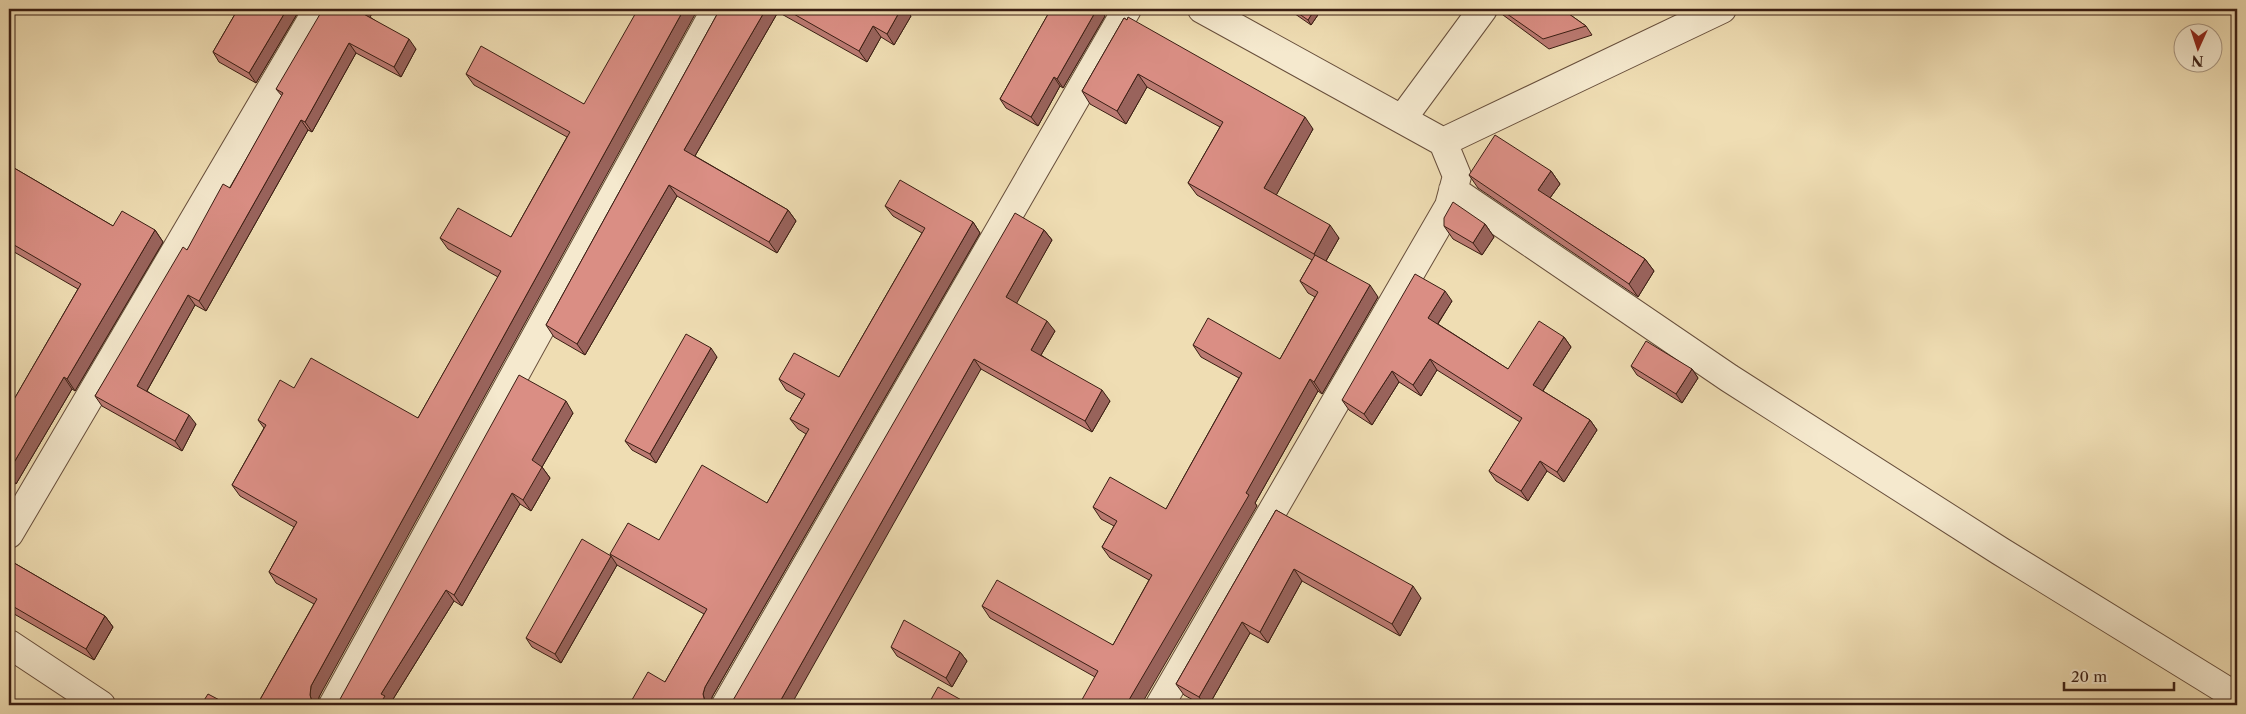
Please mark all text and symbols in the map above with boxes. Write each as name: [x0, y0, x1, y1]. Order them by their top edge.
north arrow: [2174, 22, 2224, 72]
text: N: [2191, 52, 2204, 70]
scale bar: [2064, 659, 2174, 691]
text: 20 m: [2071, 667, 2107, 686]

